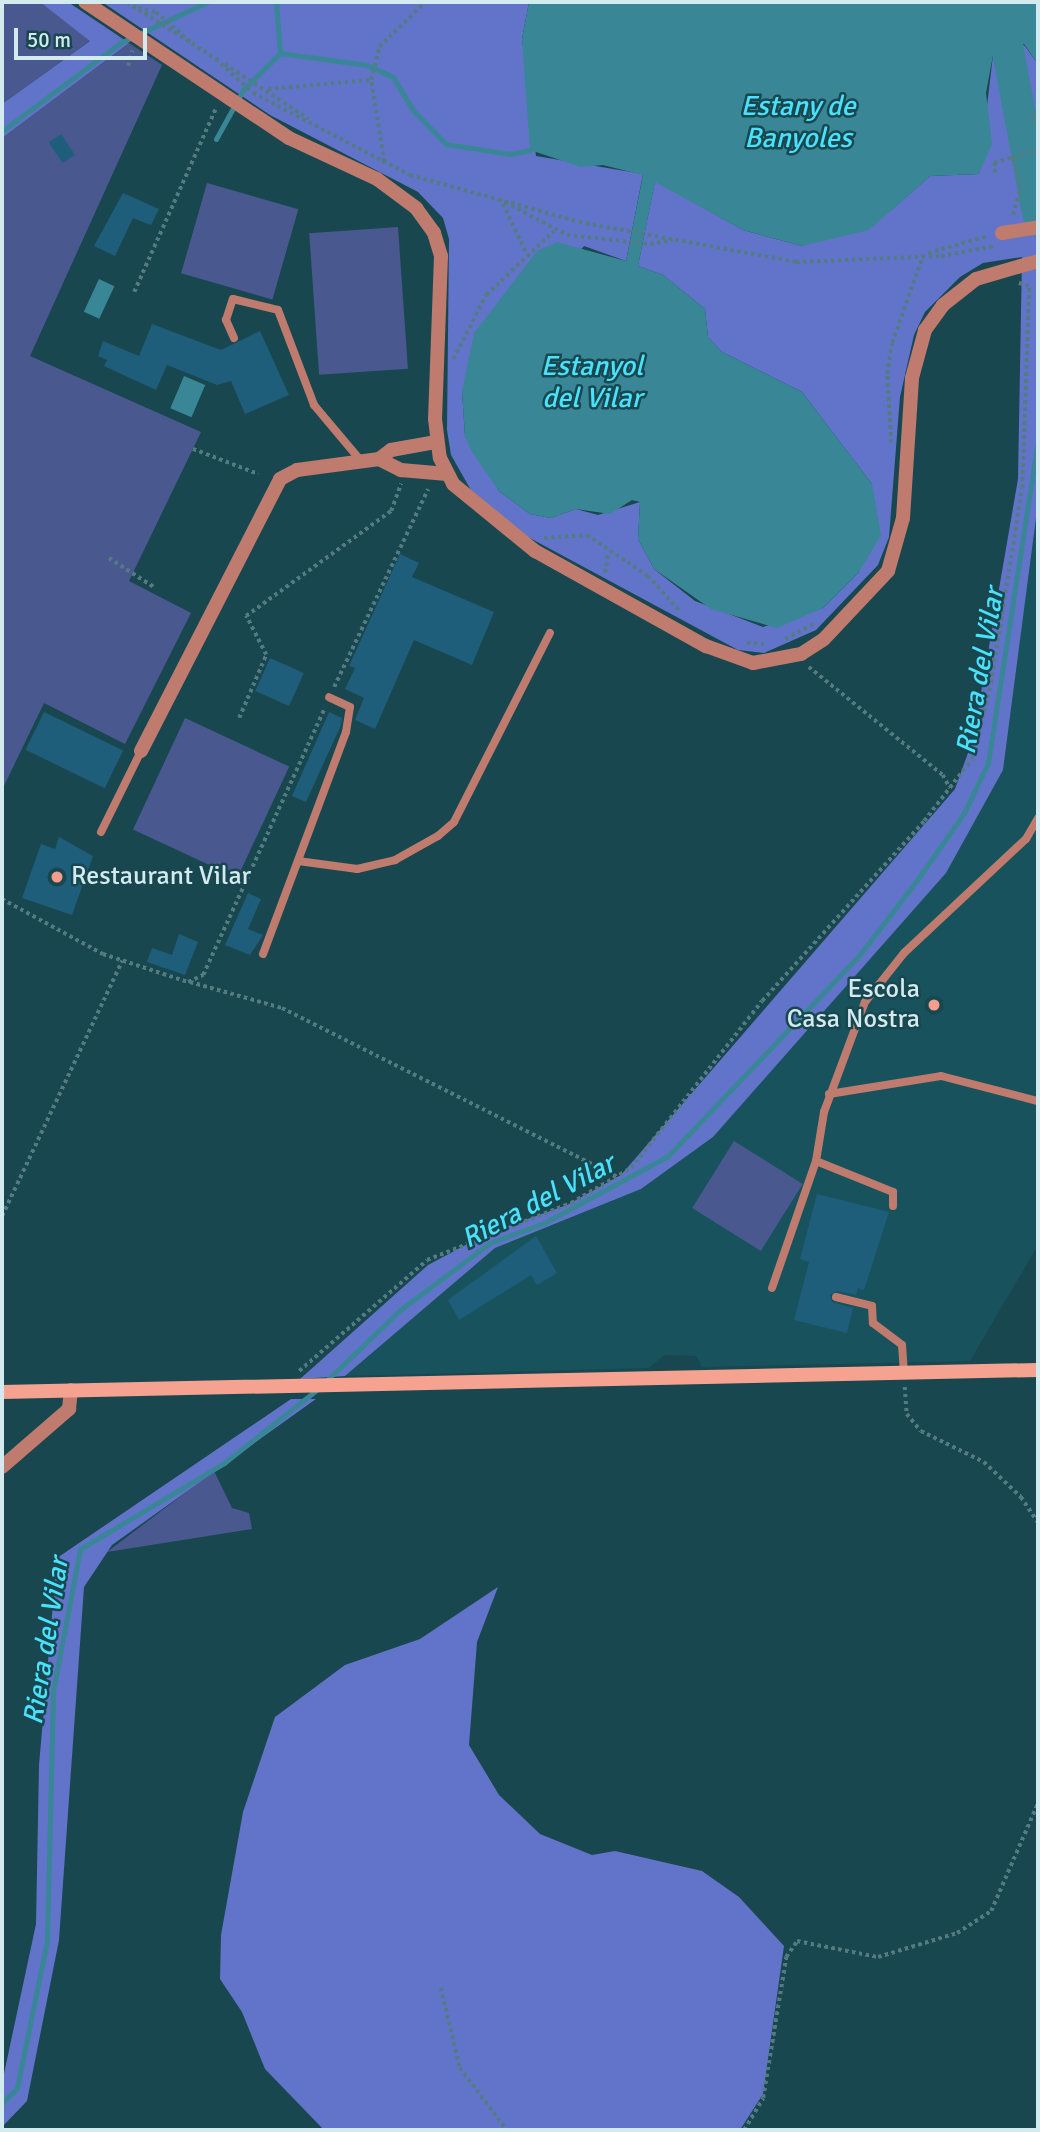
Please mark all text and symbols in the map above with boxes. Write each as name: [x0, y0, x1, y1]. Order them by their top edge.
scale bar: [18, 14, 150, 58]
text: 50 m: [27, 27, 71, 53]
water label: Estany de Banyoles: [740, 89, 856, 155]
water label: Estanyol del Vilar: [541, 349, 643, 415]
water label: Riera del Vilar: [949, 585, 1011, 757]
place label: Restaurant Vilar: [71, 861, 251, 893]
marker: Restaurant Vilar: [49, 869, 65, 885]
place label: Escola Casa Nostra: [787, 974, 920, 1036]
marker: Escola Casa Nostra: [926, 997, 942, 1013]
water label: Riera del Vilar: [456, 1147, 620, 1255]
water label: Riera del Vilar: [16, 1555, 76, 1727]

